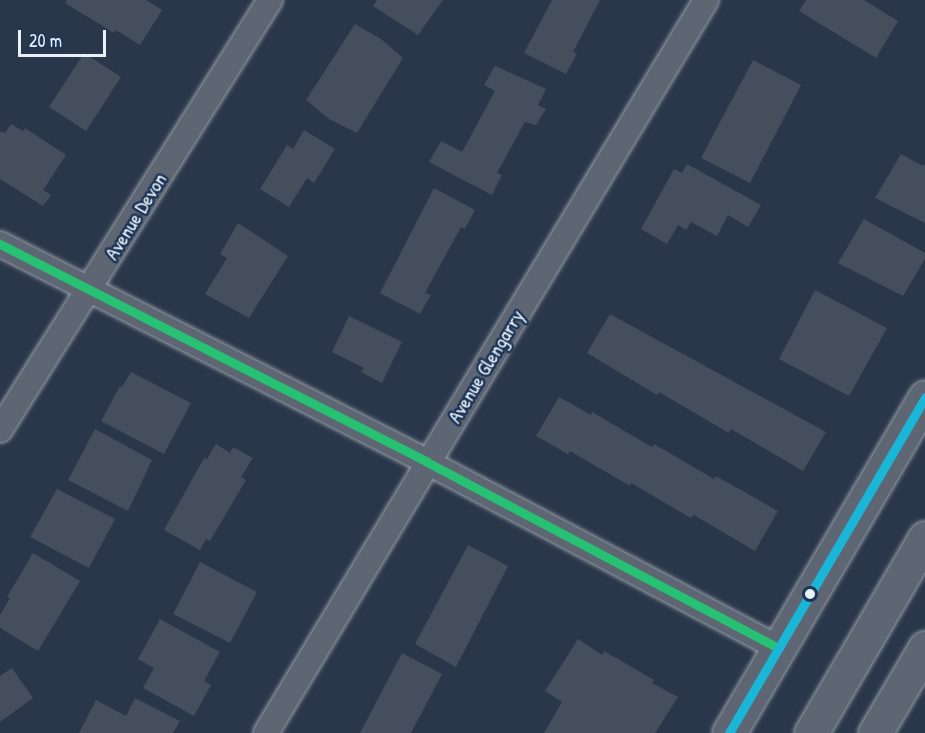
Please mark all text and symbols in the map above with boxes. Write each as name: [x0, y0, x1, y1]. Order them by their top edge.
scale bar: [21, 18, 110, 56]
text: 20 m: [29, 28, 62, 53]
street label: Avenue Devon: [99, 168, 171, 264]
street label: Avenue Glengarry: [442, 305, 528, 427]
unlabelled marker: [804, 588, 816, 600]

